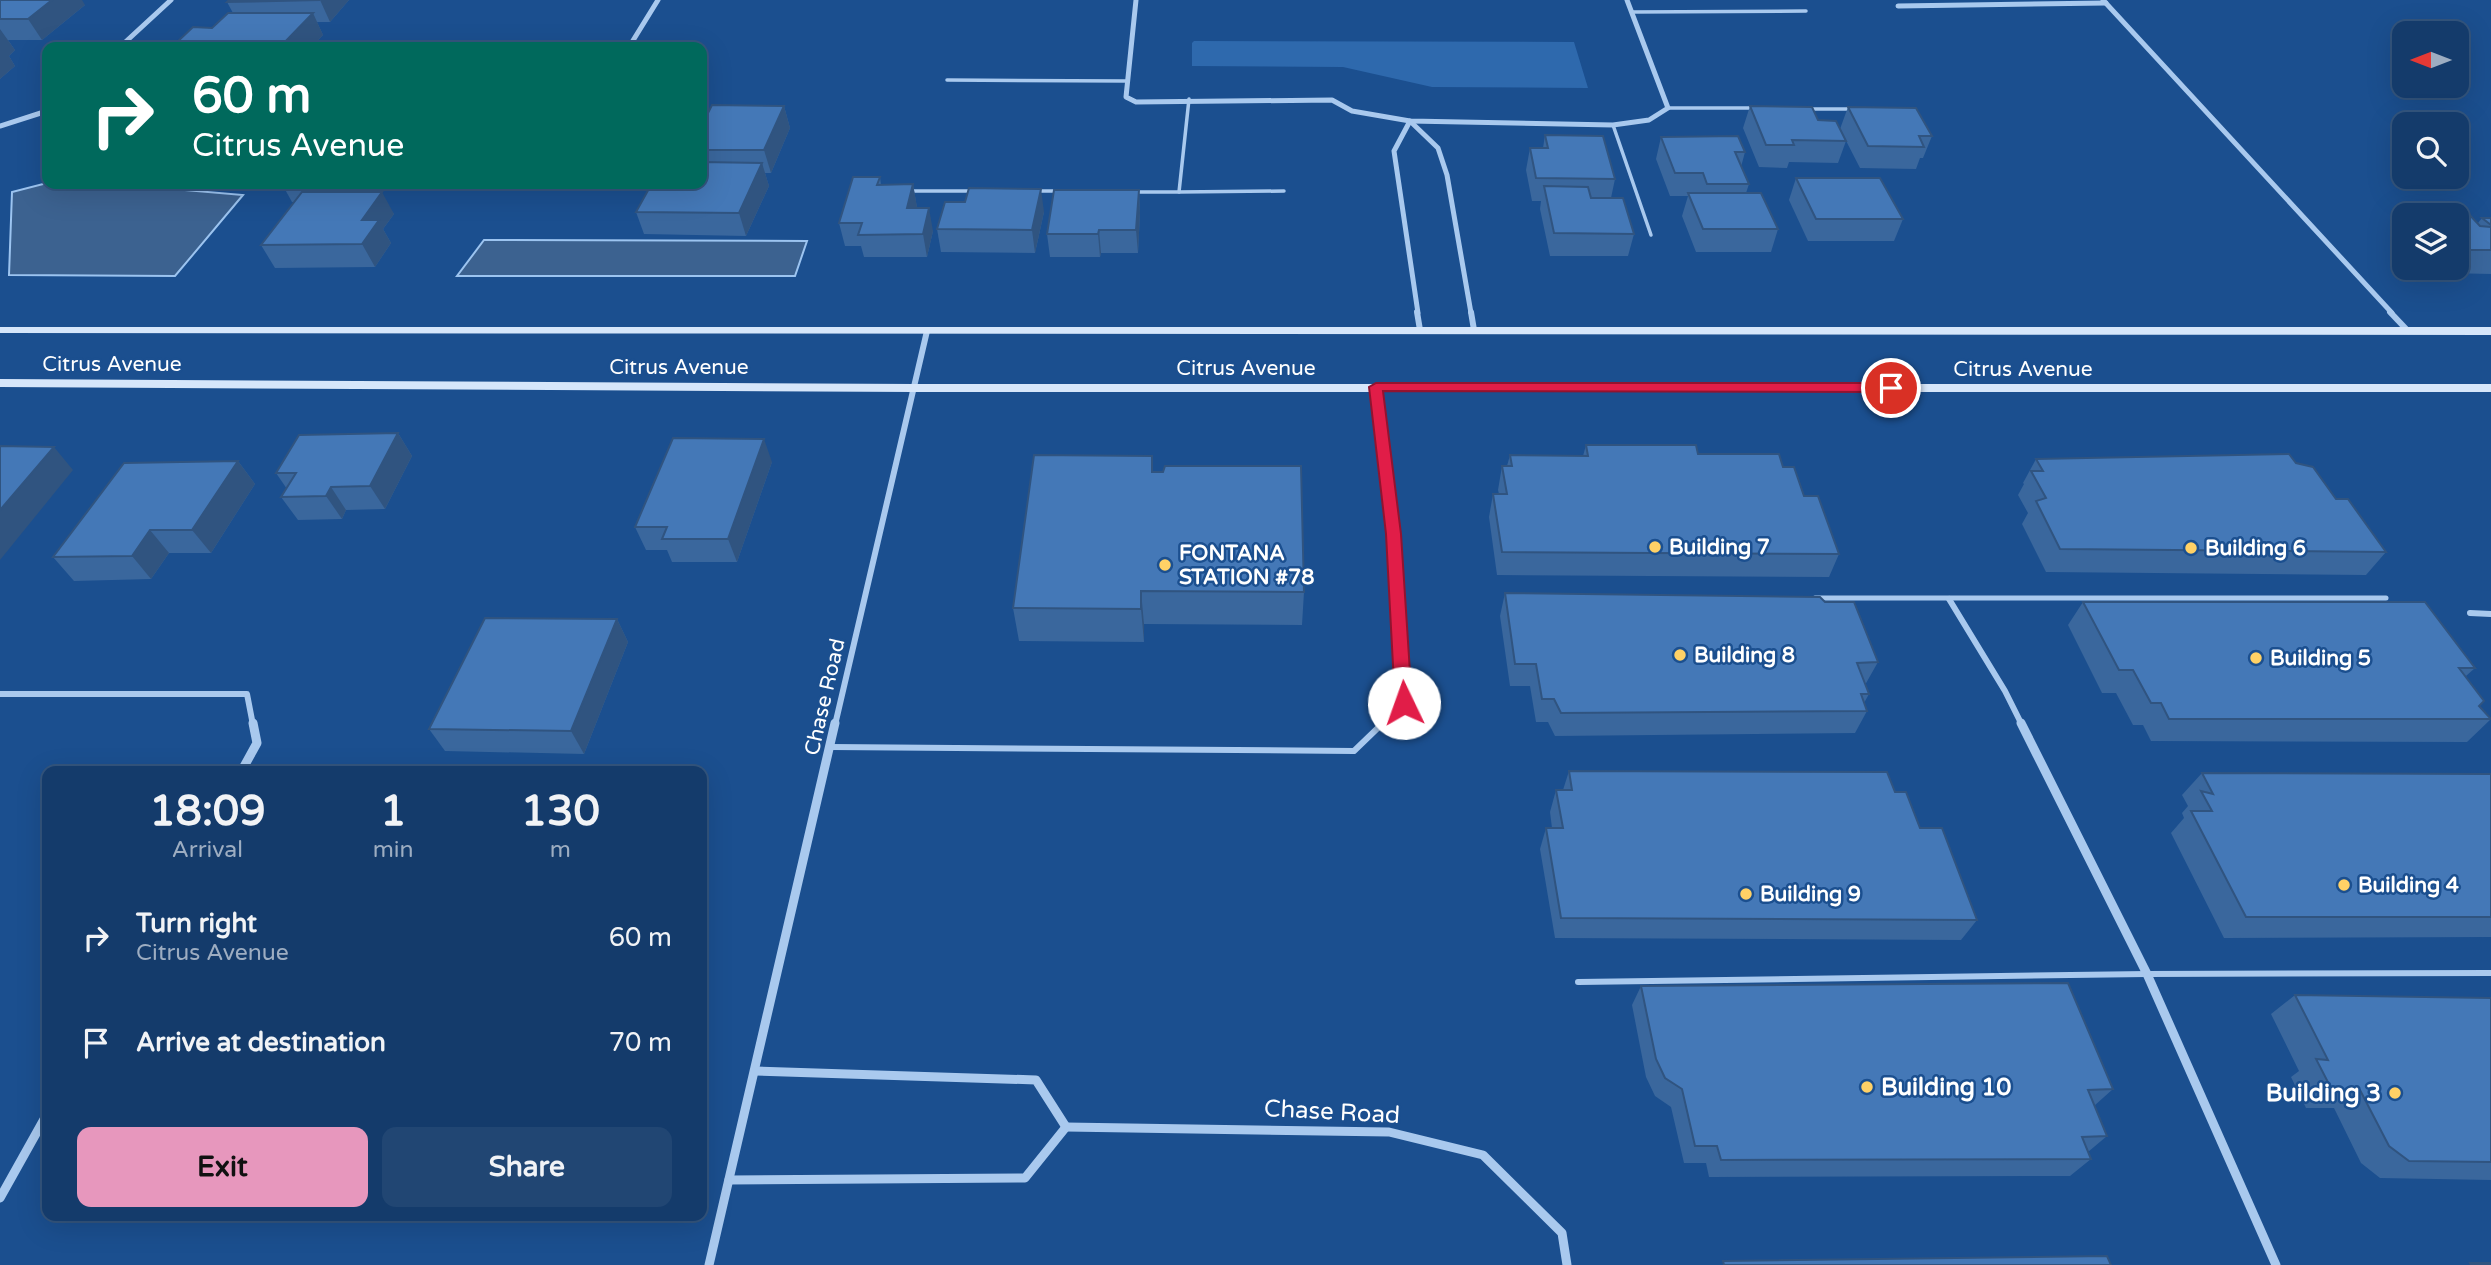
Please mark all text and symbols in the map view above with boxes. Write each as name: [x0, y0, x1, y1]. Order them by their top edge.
north arrow: [2392, 21, 2469, 98]
map controls: [2392, 21, 2469, 280]
text: 60 m: [192, 67, 311, 126]
icon: right: [77, 70, 168, 161]
button: search: [2392, 112, 2469, 189]
text: Citrus Avenue: [192, 127, 404, 165]
button: layers: [2392, 203, 2469, 280]
street label: Citrus Avenue: [42, 352, 182, 377]
street label: Citrus Avenue: [609, 355, 749, 380]
street label: Citrus Avenue: [1176, 356, 1316, 381]
street label: Citrus Avenue: [1953, 357, 2093, 382]
pin: [1861, 358, 1921, 418]
icon: arrive: [1872, 369, 1910, 407]
place label: Building 7: [1669, 535, 1770, 560]
place label: Building 6: [2205, 536, 2306, 561]
marker: Building 7: [1647, 539, 1663, 555]
marker: Building 6: [2183, 540, 2199, 556]
place label: FONTANA STATION #78: [1179, 541, 1314, 590]
marker: FONTANA STATION #78: [1157, 557, 1173, 573]
street label: Chase Road: [799, 636, 851, 758]
place label: Building 8: [1694, 643, 1795, 668]
place label: Building 5: [2270, 646, 2371, 671]
marker: Building 8: [1672, 647, 1688, 663]
marker: Building 5: [2248, 650, 2264, 666]
position arrow: [1367, 666, 1441, 740]
text: 18:09: [149, 786, 266, 837]
text: 1: [380, 786, 406, 837]
text: 130: [521, 786, 600, 837]
text: Arrival: [172, 836, 243, 864]
text: min: [373, 836, 414, 864]
text: m: [550, 836, 571, 864]
place label: Building 4: [2358, 873, 2459, 898]
marker: Building 4: [2336, 877, 2352, 893]
place label: Building 9: [1760, 882, 1861, 907]
marker: Building 9: [1738, 886, 1754, 902]
text: Turn right: [136, 908, 257, 939]
icon: right: [77, 919, 115, 957]
text: 60 m: [609, 922, 672, 953]
text: Citrus Avenue: [136, 939, 289, 967]
icon: arrive: [77, 1024, 115, 1062]
text: Arrive at destination: [136, 1027, 386, 1058]
text: 70 m: [609, 1027, 672, 1058]
place label: Building 10: [1881, 1073, 2011, 1102]
marker: Building 10: [1859, 1079, 1875, 1095]
place label: Building 3: [2266, 1079, 2381, 1108]
marker: Building 3: [2387, 1085, 2403, 1101]
street label: Chase Road: [1263, 1094, 1401, 1130]
button: Exit: [77, 1127, 368, 1207]
button: Share: [382, 1127, 672, 1207]

